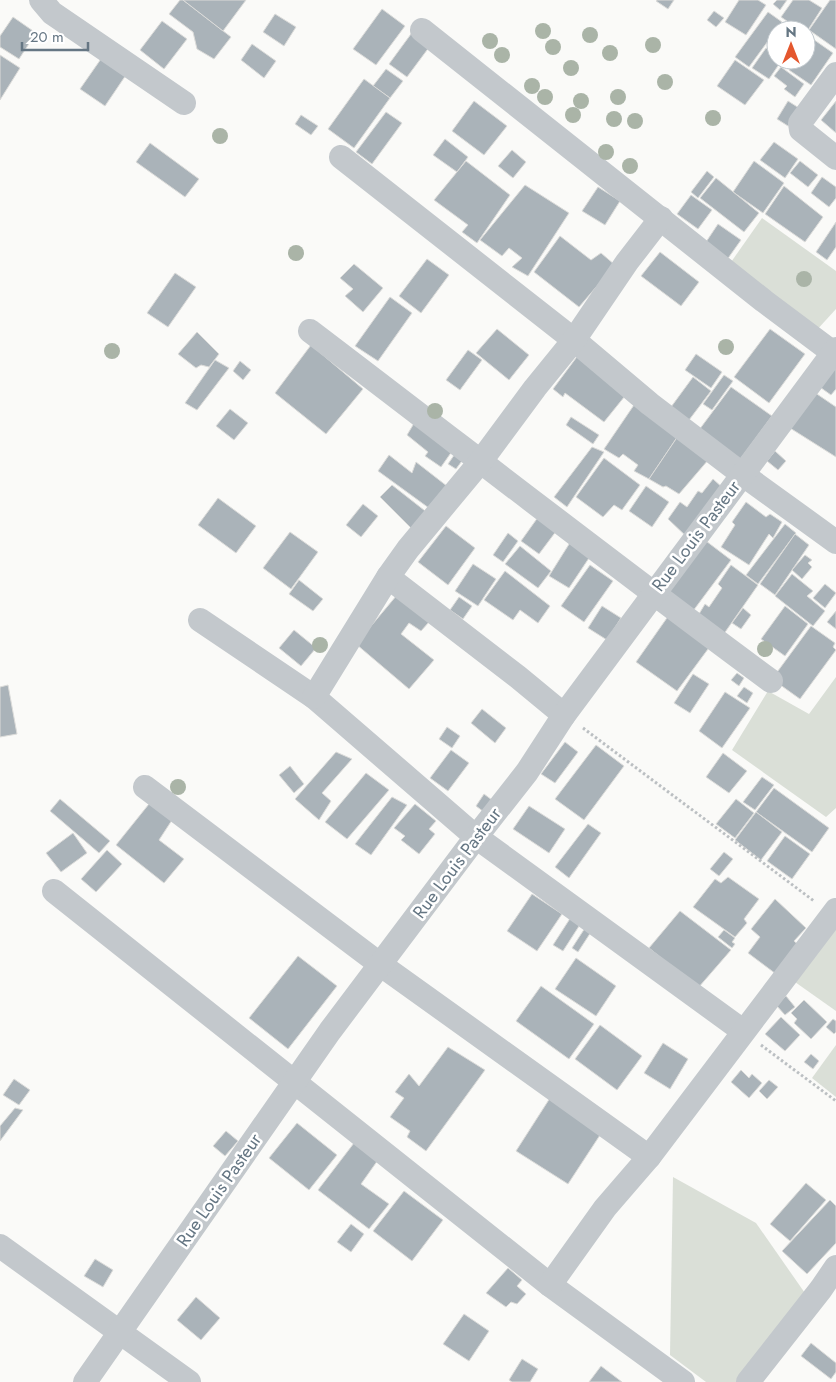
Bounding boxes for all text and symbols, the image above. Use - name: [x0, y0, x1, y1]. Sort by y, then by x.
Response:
- scale bar: [22, 20, 89, 52]
- north arrow: [766, 20, 816, 70]
- text: N: [785, 22, 797, 42]
- text: 20 m: [30, 26, 64, 48]
- street label: Rue Louis Pasteur: [645, 474, 747, 597]
- street label: Rue Louis Pasteur: [406, 801, 508, 924]
- street label: Rue Louis Pasteur: [170, 1127, 268, 1252]

